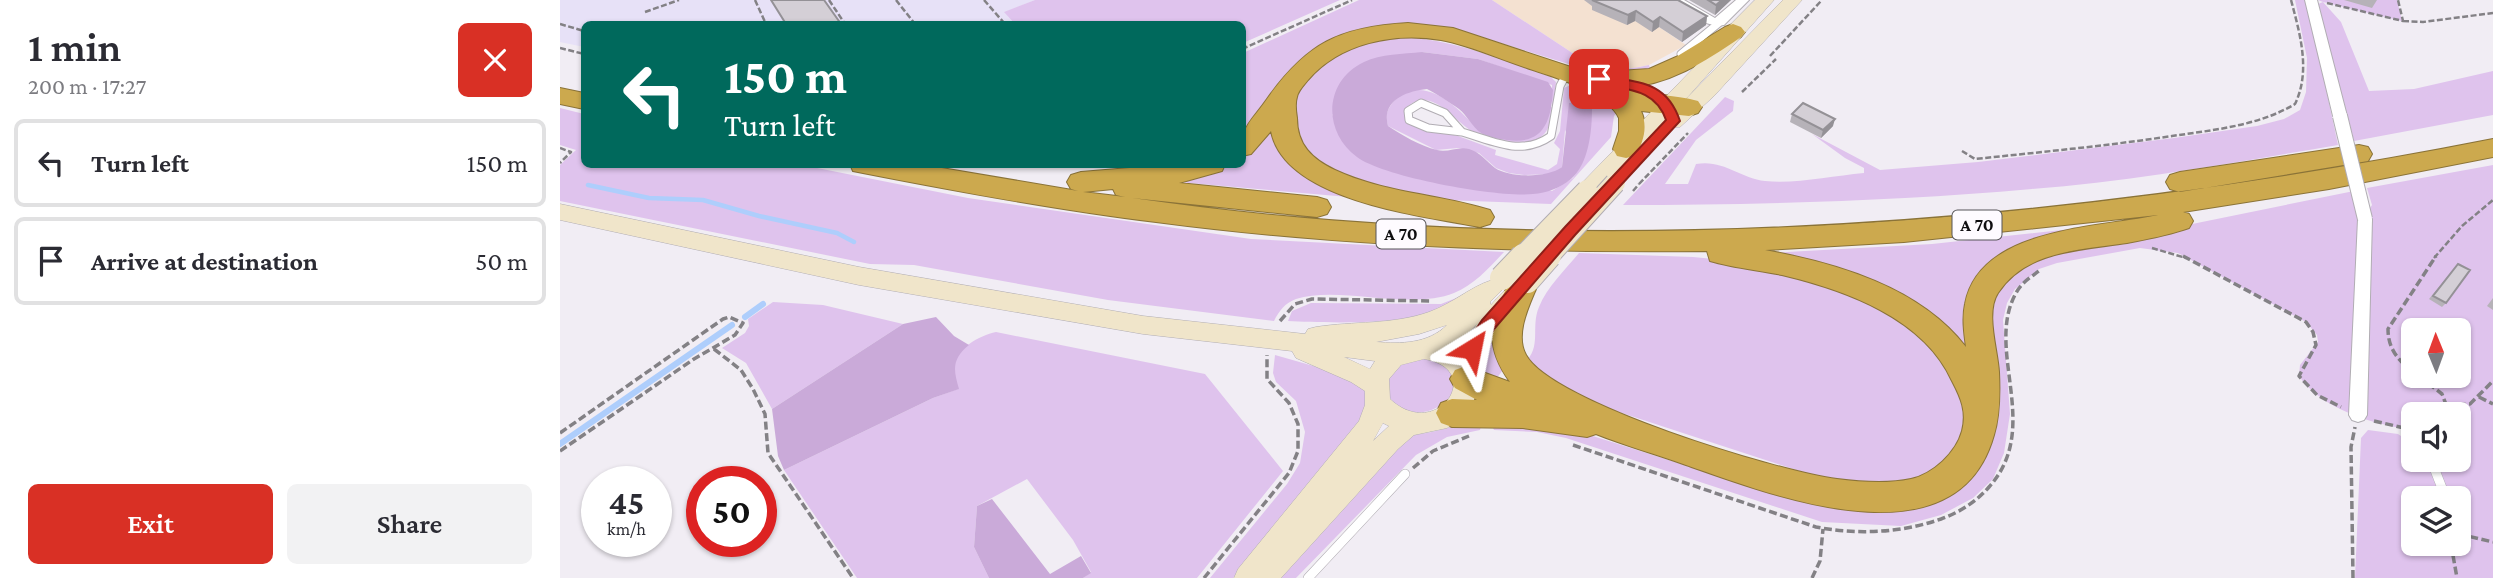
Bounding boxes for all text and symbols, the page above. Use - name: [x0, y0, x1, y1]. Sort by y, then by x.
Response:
- text: 1 min: [28, 23, 121, 70]
- button: close: [458, 23, 532, 97]
- icon: left: [609, 49, 700, 140]
- text: 150 m: [724, 49, 847, 104]
- pin: [1569, 49, 1629, 109]
- icon: arrive: [1580, 60, 1618, 98]
- text: 200 m · 17:27: [28, 73, 146, 99]
- text: Turn left: [724, 107, 835, 143]
- icon: left: [32, 144, 70, 182]
- text: Turn left: [91, 149, 189, 178]
- text: 150 m: [467, 149, 528, 178]
- road number: A 70: [1952, 210, 2002, 240]
- road number: A 70: [1376, 220, 1426, 248]
- icon: arrive: [32, 242, 70, 280]
- text: Arrive at destination: [91, 247, 318, 276]
- text: 50 m: [475, 247, 528, 276]
- position arrow: [1435, 312, 1509, 386]
- north arrow: [2401, 318, 2471, 388]
- map controls: [2401, 318, 2471, 556]
- button: sound: [2401, 402, 2471, 472]
- speed limit sign: 50: [686, 466, 777, 557]
- text: 45: [609, 483, 644, 522]
- button: Exit: [28, 484, 273, 564]
- button: Share: [287, 484, 532, 564]
- button: layers: [2401, 486, 2471, 556]
- text: km/h: [607, 519, 646, 539]

